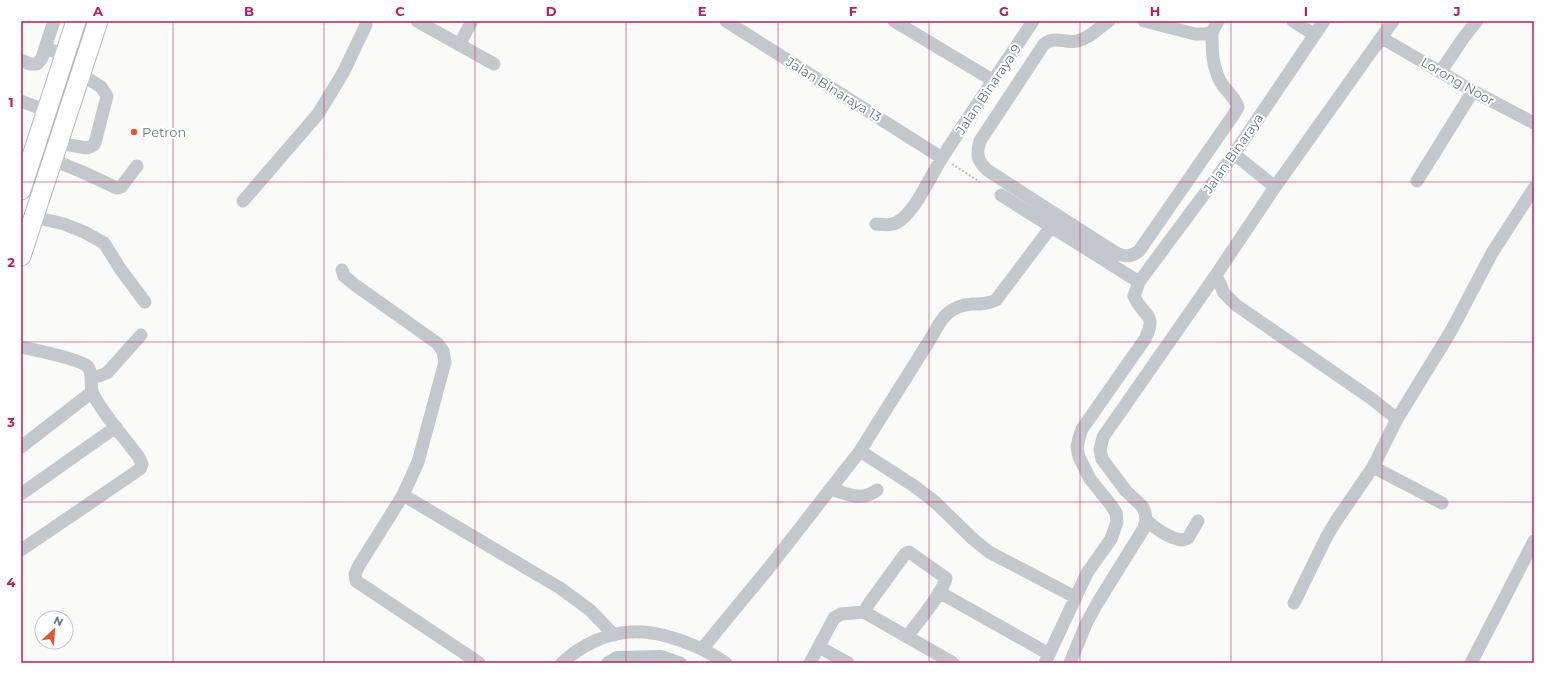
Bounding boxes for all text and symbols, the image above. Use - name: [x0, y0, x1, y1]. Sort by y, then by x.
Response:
- text: A: [92, 3, 104, 19]
- text: B: [244, 3, 254, 19]
- text: C: [395, 3, 405, 19]
- text: D: [546, 3, 557, 19]
- text: E: [698, 3, 707, 19]
- text: F: [849, 3, 857, 19]
- text: G: [999, 3, 1009, 19]
- text: H: [1150, 3, 1160, 19]
- text: I: [1304, 3, 1308, 19]
- text: J: [1452, 3, 1461, 19]
- street label: Jalan Binaraya 9: [951, 41, 1024, 138]
- street label: Jalan Binaraya 13: [783, 53, 885, 125]
- street label: Lorong Noor: [1418, 54, 1498, 108]
- text: 1: [8, 94, 14, 110]
- street label: Jalan Binaraya: [1199, 110, 1266, 197]
- place label: Petron: [142, 124, 186, 140]
- marker: Petron: [129, 127, 139, 137]
- text: 2: [7, 254, 15, 270]
- text: 3: [6, 414, 15, 430]
- text: 4: [7, 574, 16, 590]
- north arrow: [34, 610, 74, 650]
- text: N: [51, 613, 65, 629]

